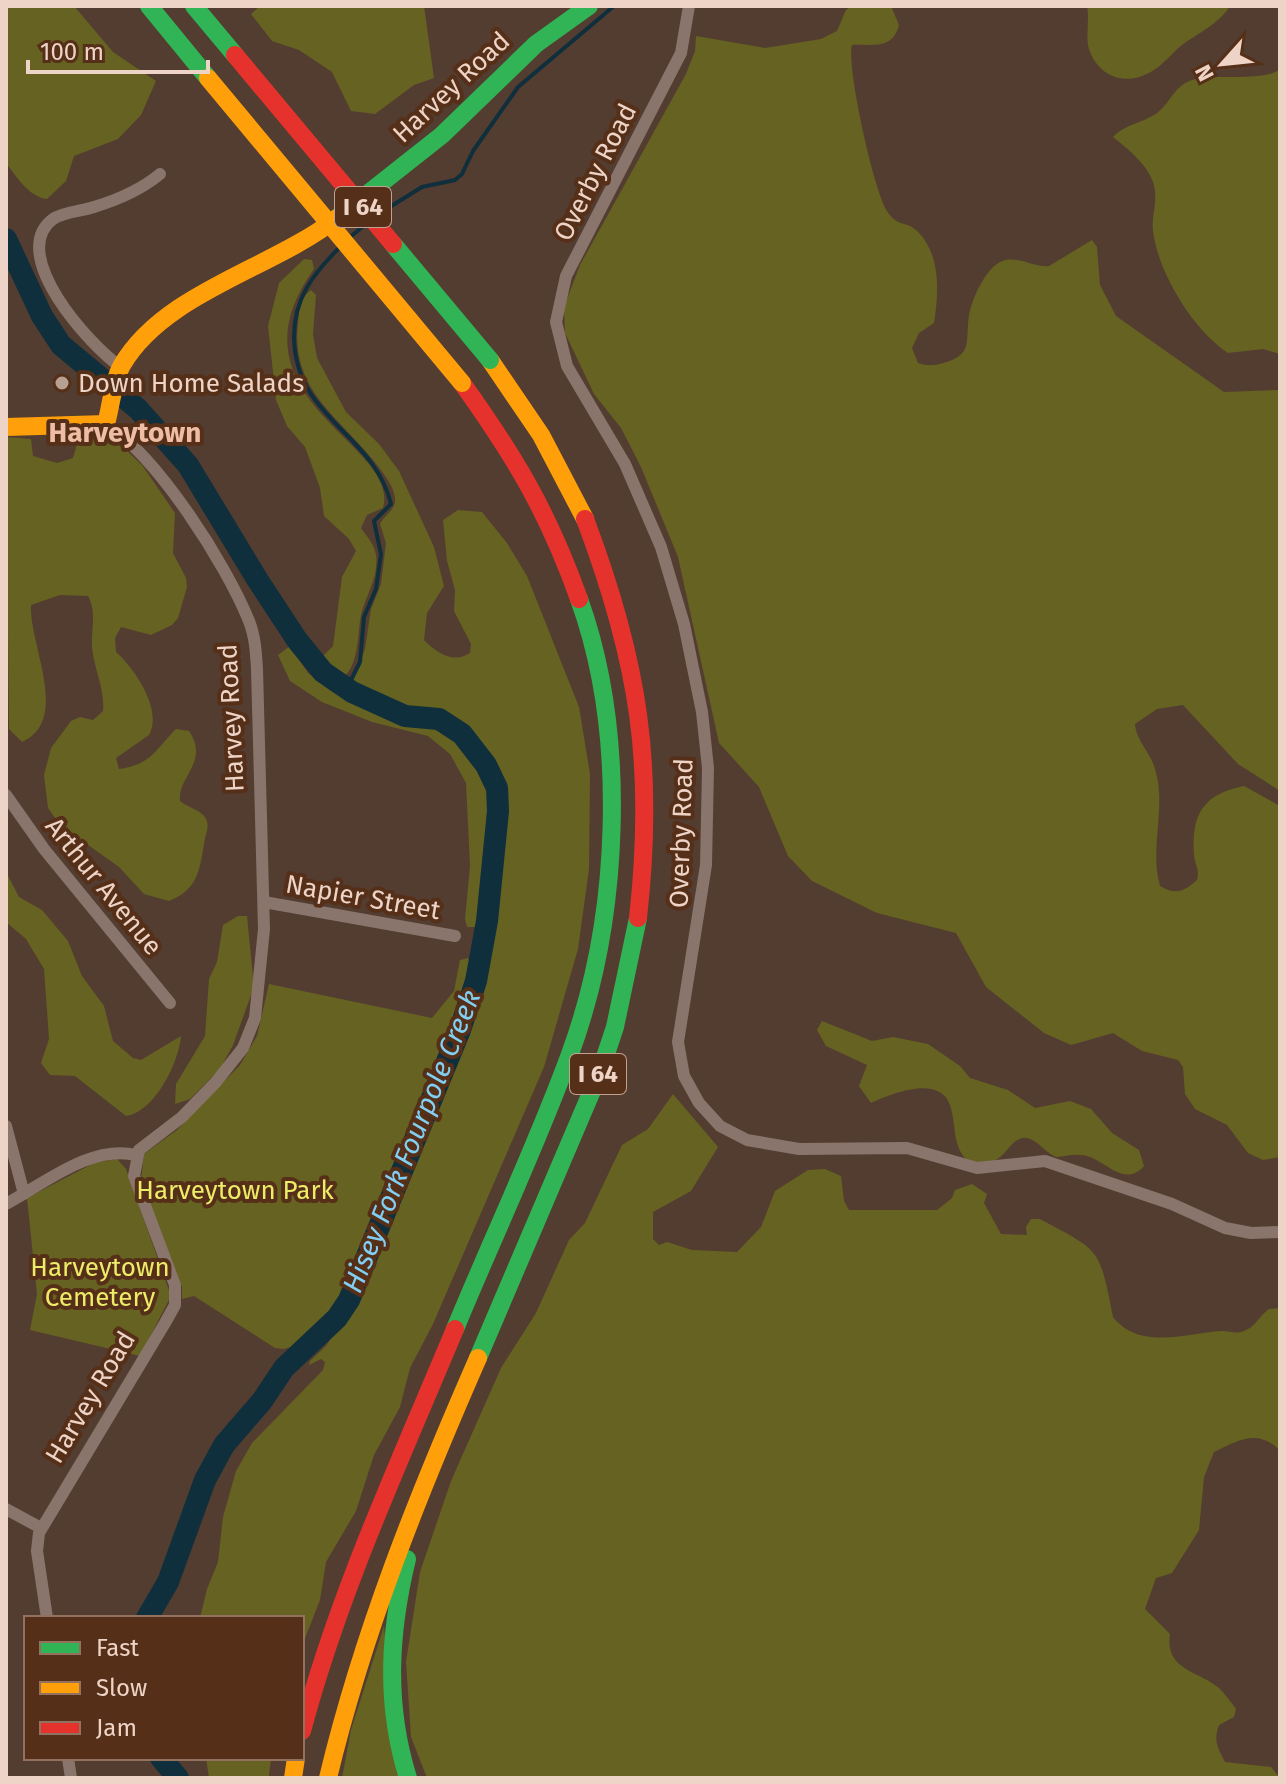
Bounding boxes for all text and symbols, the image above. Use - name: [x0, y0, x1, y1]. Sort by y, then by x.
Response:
- scale bar: [28, 24, 208, 74]
- north arrow: [1182, 24, 1262, 104]
- street label: Harvey Road: [387, 25, 516, 149]
- text: 100 m: [40, 38, 104, 66]
- text: N: [1189, 60, 1220, 85]
- street label: Overby Road: [548, 98, 643, 246]
- road number: I 64: [335, 187, 391, 227]
- place label: Down Home Salads: [78, 368, 304, 399]
- marker: Down Home Salads: [53, 374, 71, 392]
- district label: Harveytown: [49, 416, 201, 449]
- street label: Harvey Road: [212, 643, 251, 793]
- street label: Overby Road: [663, 758, 700, 908]
- street label: Arthur Avenue: [39, 811, 168, 961]
- street label: Napier Street: [283, 869, 443, 926]
- water label: Hisey Fork Fourpole Creek: [336, 985, 487, 1297]
- road number: I 64: [570, 1054, 626, 1094]
- park label: Harveytown Park: [136, 1175, 334, 1206]
- park label: Harveytown Cemetery: [30, 1252, 170, 1313]
- street label: Harvey Road: [39, 1326, 142, 1469]
- legend: [24, 1616, 304, 1760]
- text: Fast: [96, 1634, 139, 1662]
- text: Slow: [96, 1674, 147, 1702]
- text: Jam: [96, 1714, 137, 1742]

